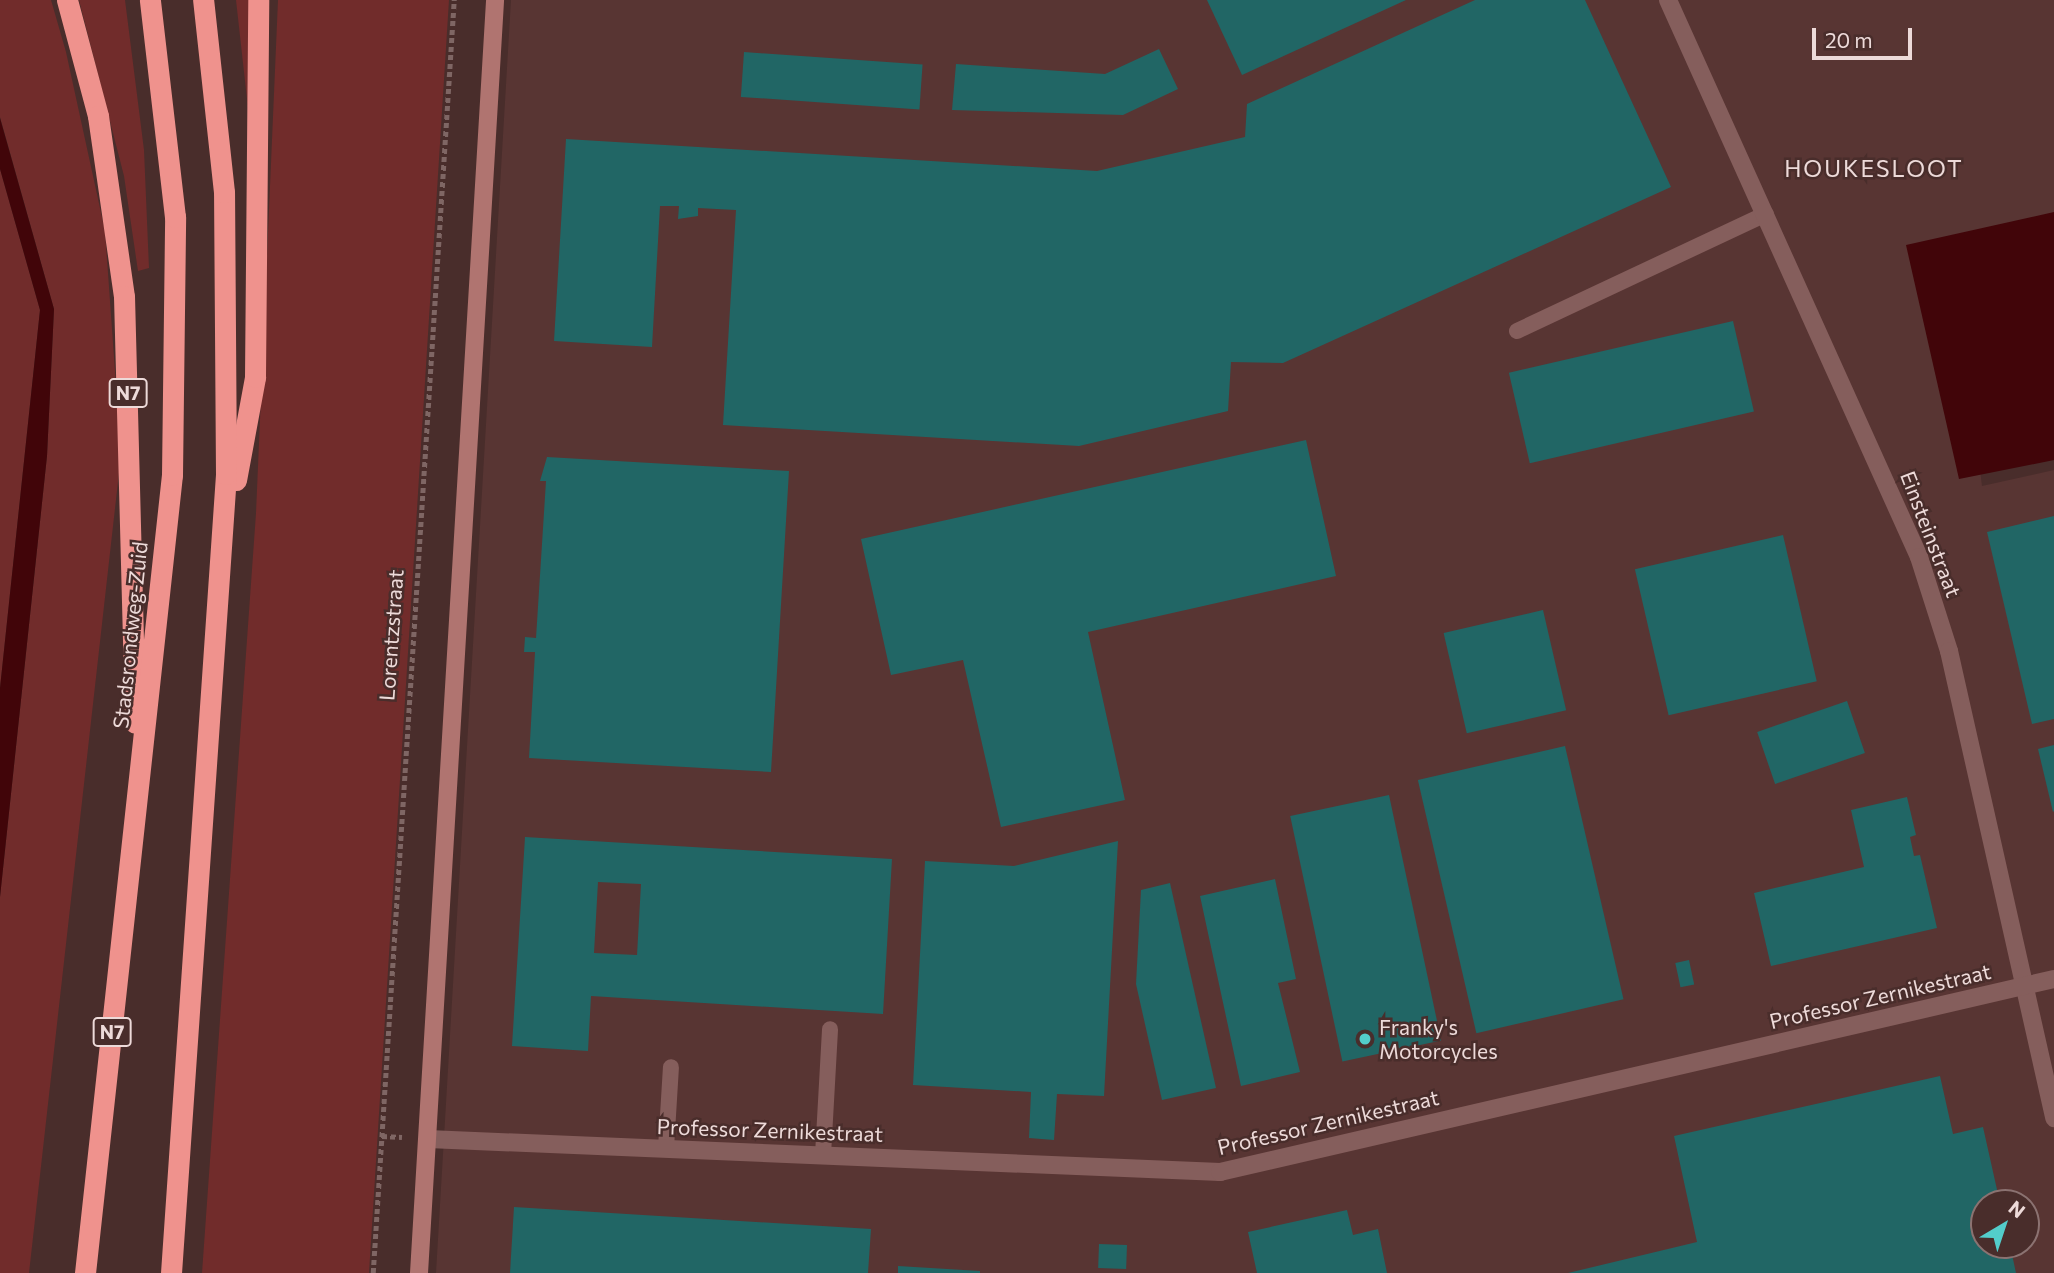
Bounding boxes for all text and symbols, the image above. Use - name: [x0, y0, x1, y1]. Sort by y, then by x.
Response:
- scale bar: [1816, 14, 1916, 58]
- text: 20 m: [1825, 27, 1873, 52]
- district label: HOUKESLOOT: [1785, 154, 1963, 182]
- road number: N7: [107, 378, 149, 408]
- street label: Einsteinstraat: [1895, 467, 1967, 601]
- street label: Stadsrondweg-Zuid: [108, 540, 152, 730]
- street label: Lorentzstraat: [374, 568, 408, 702]
- street label: Professor Zernikestraat: [1767, 958, 1993, 1034]
- place label: Franky's Motorcycles: [1379, 1014, 1498, 1064]
- road number: N7: [91, 1016, 133, 1048]
- marker: Franky's Motorcycles: [1357, 1031, 1373, 1047]
- street label: Professor Zernikestraat: [1215, 1084, 1441, 1160]
- street label: Professor Zernikestraat: [656, 1113, 884, 1147]
- north arrow: [1970, 1189, 2040, 1259]
- text: N: [2004, 1195, 2030, 1222]

